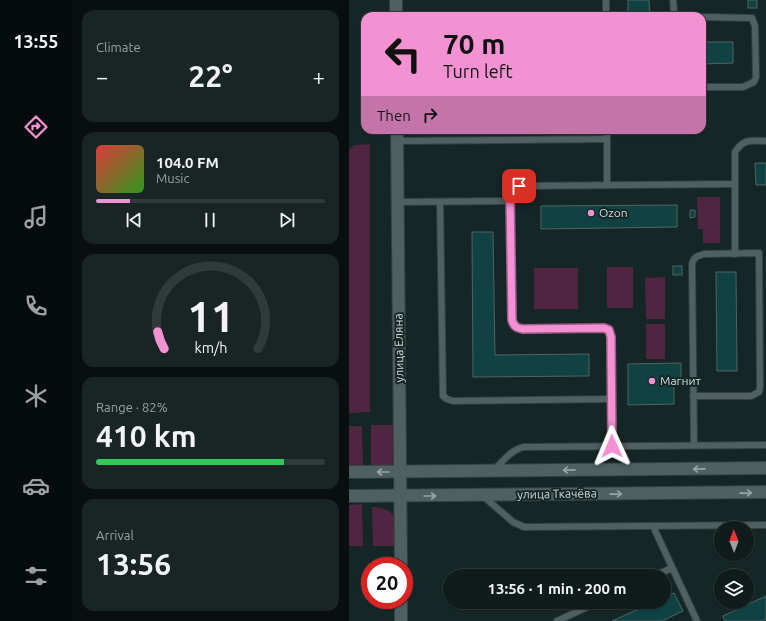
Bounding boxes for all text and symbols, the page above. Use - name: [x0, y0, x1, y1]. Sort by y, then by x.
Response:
- icon: left: [377, 28, 429, 80]
- text: 70 m: [443, 28, 505, 59]
- text: 13:55: [13, 31, 59, 51]
- text: Climate: [96, 40, 141, 54]
- text: 22°: [188, 59, 233, 93]
- text: Turn left: [443, 61, 513, 81]
- text: −: [96, 64, 108, 89]
- text: +: [313, 64, 325, 89]
- icon: right: [419, 104, 441, 126]
- text: Then: [377, 107, 411, 124]
- icon: directions: [22, 113, 50, 141]
- text: 104.0 FM: [156, 154, 219, 171]
- pin: [502, 169, 536, 203]
- text: Music: [156, 171, 190, 185]
- icon: arrive: [508, 175, 530, 197]
- icon: music: [22, 203, 50, 231]
- place label: Ozon: [599, 206, 628, 219]
- marker: Ozon: [586, 208, 596, 218]
- icon: previous: [123, 209, 145, 231]
- icon: pause: [199, 209, 221, 231]
- icon: next: [276, 209, 298, 231]
- icon: phone: [22, 292, 50, 320]
- text: 11: [187, 292, 234, 339]
- street label: улица Еляна: [391, 313, 406, 383]
- text: km/h: [194, 339, 227, 355]
- place label: Магнит: [660, 374, 702, 387]
- marker: Магнит: [647, 376, 657, 386]
- icon: climate: [22, 382, 50, 410]
- text: Range · 82%: [96, 400, 168, 414]
- text: 410 km: [96, 419, 197, 453]
- position arrow: [591, 425, 633, 467]
- one-way arrow: [693, 465, 706, 473]
- one-way arrow: [563, 466, 576, 474]
- one-way arrow: [377, 468, 390, 476]
- icon: car: [22, 472, 50, 500]
- street label: улица Ткачёва: [517, 486, 597, 501]
- one-way arrow: [739, 489, 752, 496]
- one-way arrow: [609, 490, 622, 498]
- one-way arrow: [423, 492, 436, 500]
- north arrow: [714, 521, 754, 561]
- map controls: [714, 521, 754, 609]
- text: Arrival: [96, 528, 134, 542]
- text: 13:56: [96, 547, 171, 581]
- speed limit sign: 20: [361, 557, 413, 609]
- icon: filters: [22, 562, 50, 590]
- button: layers: [714, 569, 754, 609]
- text: 13:56 · 1 min · 200 m: [488, 580, 626, 597]

